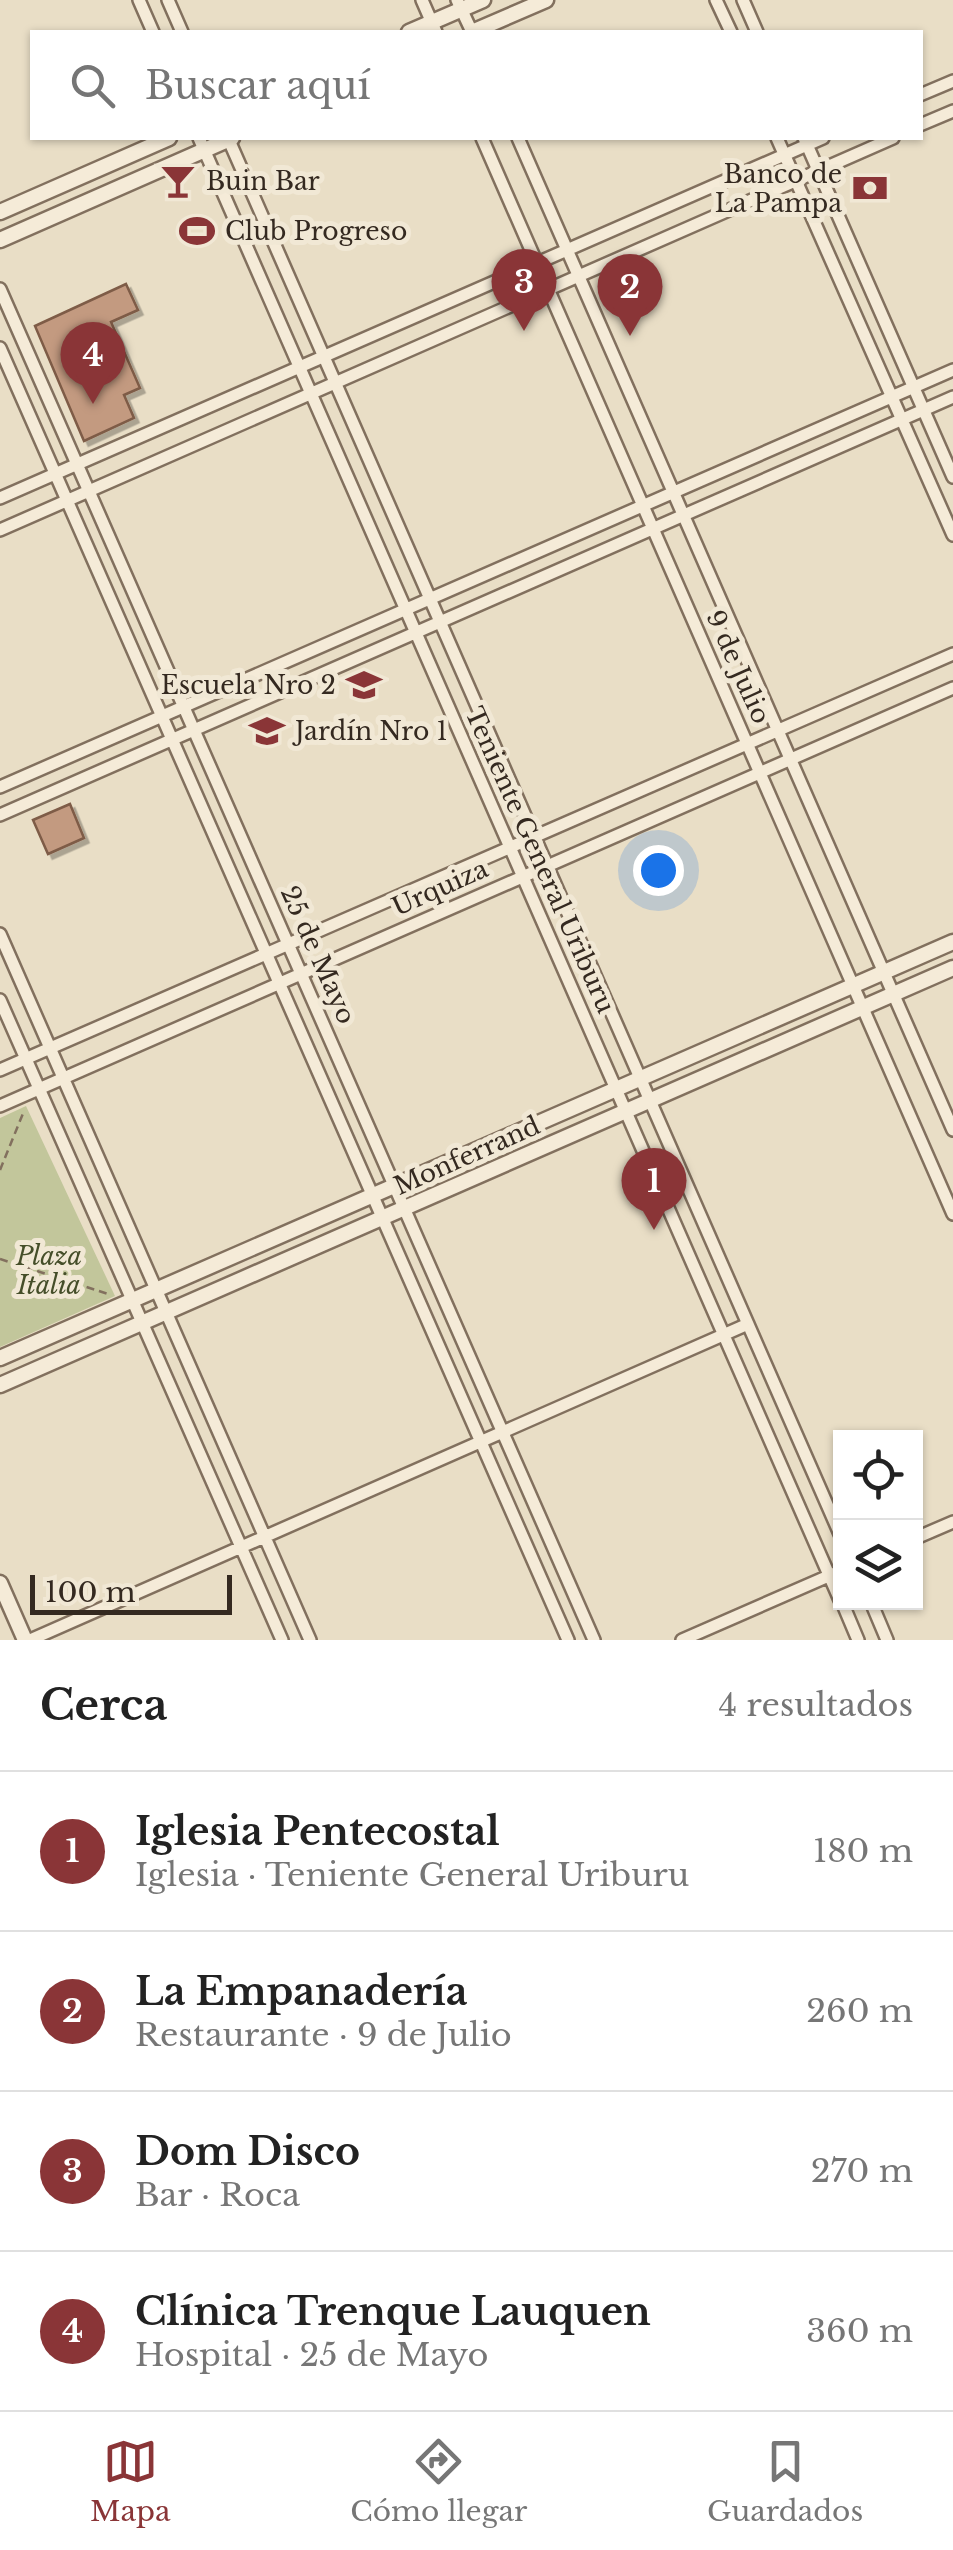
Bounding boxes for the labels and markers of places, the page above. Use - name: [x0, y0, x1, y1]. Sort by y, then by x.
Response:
- place label: Banco de La Pampa: [715, 159, 842, 219]
- bar icon: Buin Bar: [159, 162, 197, 200]
- place label: Buin Bar: [206, 166, 320, 197]
- bank icon: Banco de La Pampa: [851, 169, 889, 207]
- sports icon: Club Progreso: [178, 212, 216, 250]
- place label: Club Progreso: [225, 216, 407, 247]
- pin: 3: [492, 248, 556, 331]
- pin: 2: [598, 254, 662, 336]
- pin: 4: [61, 322, 126, 404]
- school or university icon: Escuela Nro 2: [345, 666, 383, 704]
- place label: Escuela Nro 2: [161, 670, 336, 701]
- school or university icon: Jardín Nro 1: [248, 712, 286, 750]
- place label: Jardín Nro 1: [292, 716, 448, 747]
- pin: 1: [622, 1148, 686, 1230]

